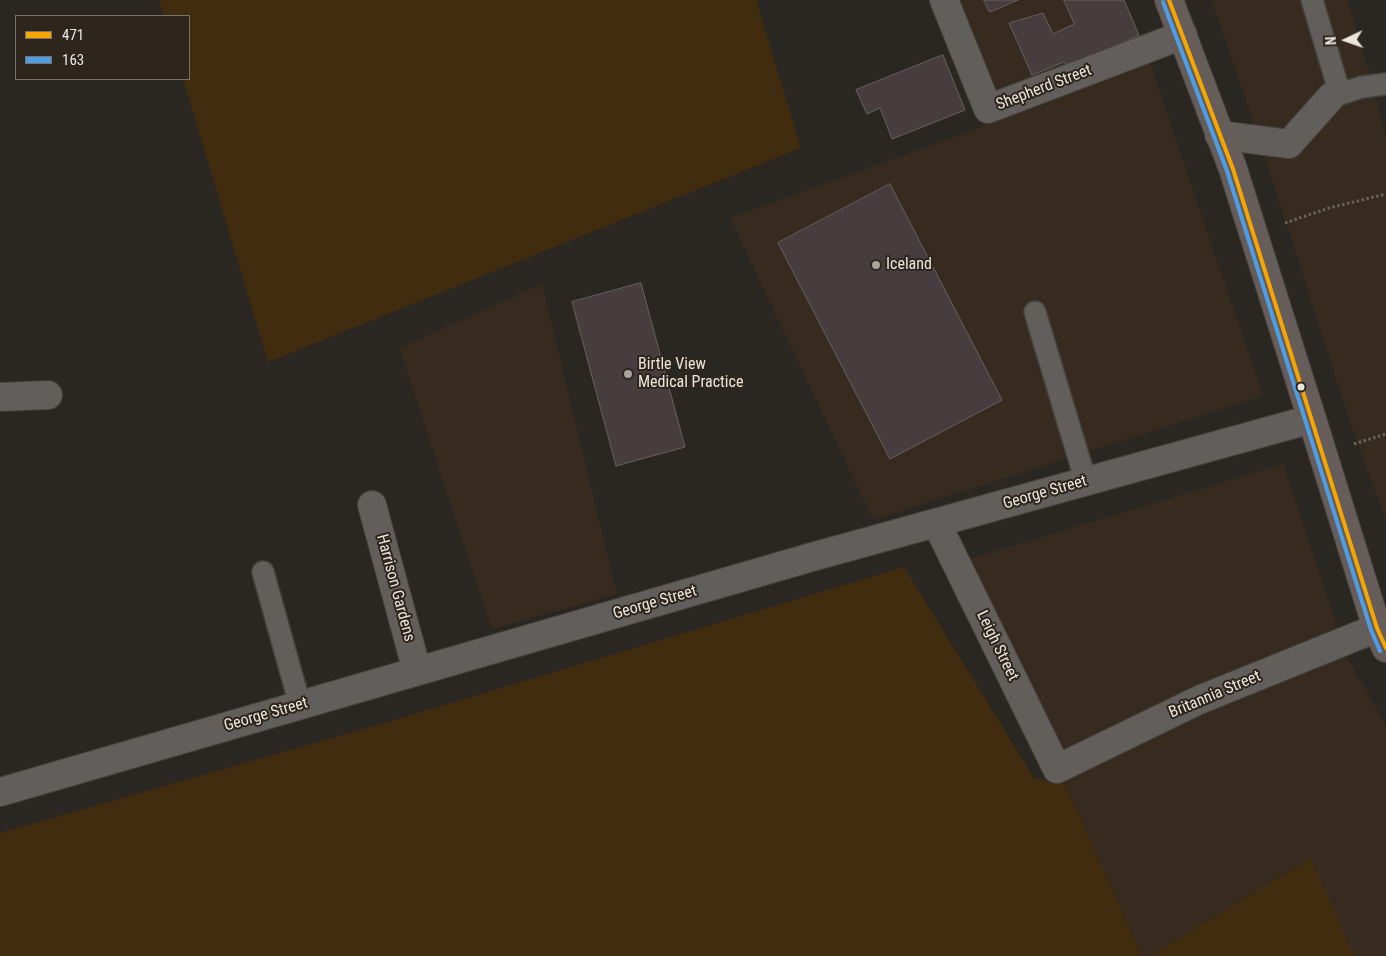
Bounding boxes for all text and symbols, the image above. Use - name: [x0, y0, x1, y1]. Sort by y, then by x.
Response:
- legend: [15, 15, 190, 80]
- north arrow: [1321, 15, 1371, 65]
- text: 471: [62, 26, 84, 44]
- text: N: [1323, 36, 1339, 45]
- text: 163: [62, 51, 84, 69]
- street label: Shepherd Street: [994, 61, 1094, 115]
- place label: Iceland: [886, 255, 932, 275]
- marker: Iceland: [870, 259, 882, 271]
- place label: Birtle View Medical Practice: [638, 355, 743, 393]
- marker: Birtle View Medical Practice: [622, 368, 634, 380]
- unlabelled marker: [1296, 382, 1306, 392]
- street label: George Street: [1001, 472, 1089, 514]
- street label: Harrison Gardens: [371, 532, 419, 644]
- street label: George Street: [611, 582, 699, 624]
- street label: Leigh Street: [972, 608, 1022, 684]
- street label: Britannia Street: [1166, 667, 1264, 723]
- street label: George Street: [222, 694, 310, 736]

